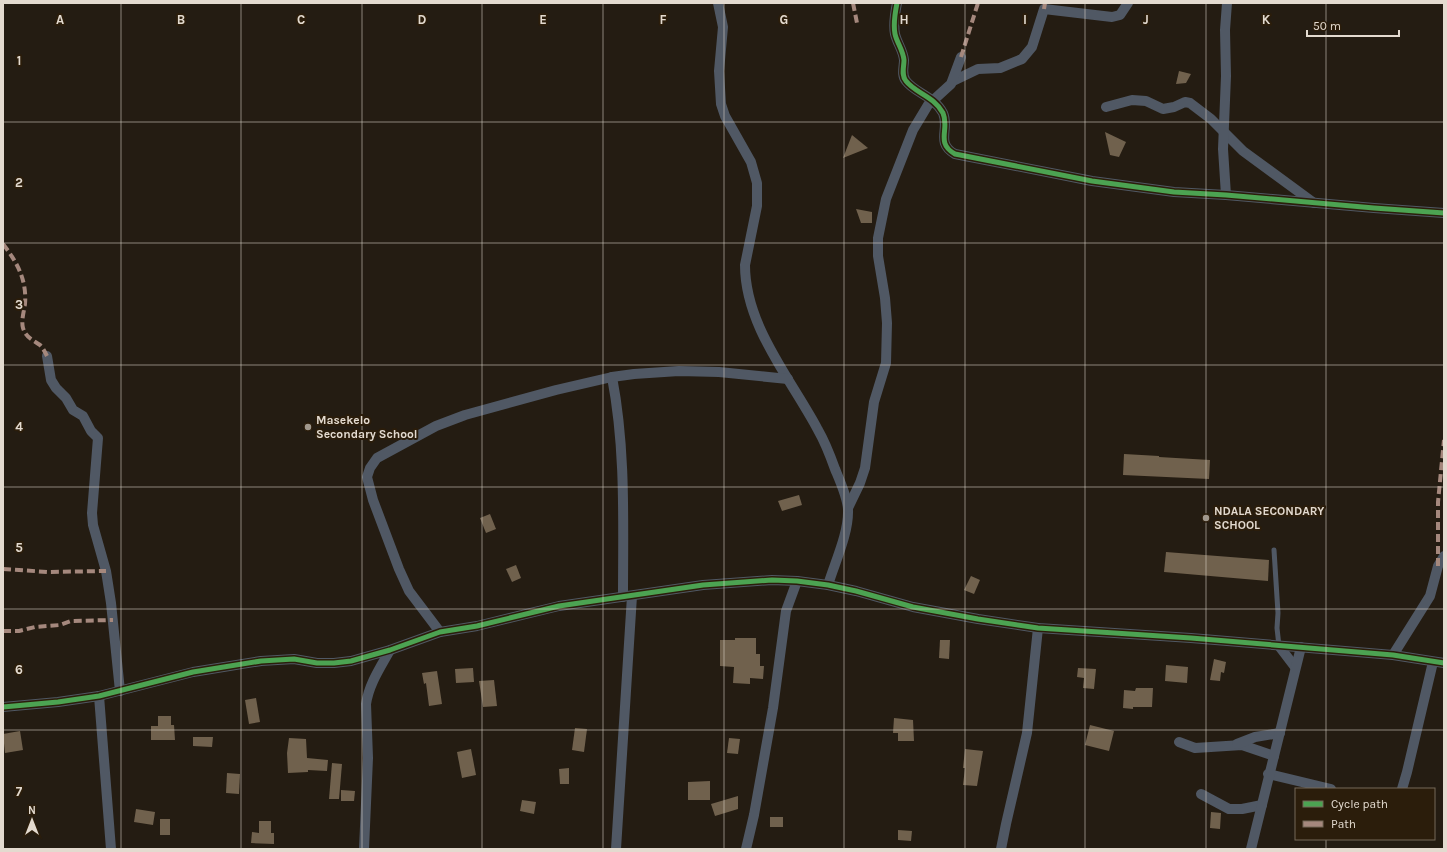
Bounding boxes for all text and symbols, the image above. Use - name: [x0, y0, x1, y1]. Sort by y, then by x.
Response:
- text: A: [56, 12, 64, 27]
- text: B: [177, 12, 185, 27]
- text: C: [297, 12, 305, 27]
- text: D: [418, 12, 427, 27]
- text: E: [539, 12, 547, 27]
- text: F: [659, 12, 667, 27]
- text: G: [780, 12, 788, 27]
- text: H: [899, 12, 909, 27]
- text: I: [1023, 12, 1027, 27]
- text: J: [1143, 12, 1149, 27]
- text: K: [1262, 12, 1271, 27]
- scale bar: [1307, 12, 1399, 38]
- text: 50 m: [1313, 19, 1341, 33]
- text: 1: [17, 53, 21, 68]
- text: 2: [15, 175, 23, 190]
- text: 3: [15, 297, 23, 312]
- place label: Masekelo Secondary School: [316, 413, 418, 441]
- text: 4: [15, 419, 23, 434]
- marker: Masekelo Secondary School: [303, 422, 313, 432]
- place label: NDALA SECONDARY SCHOOL: [1214, 504, 1324, 532]
- marker: NDALA SECONDARY SCHOOL: [1201, 513, 1211, 523]
- text: 5: [15, 540, 23, 555]
- text: 6: [15, 662, 23, 677]
- text: 7: [16, 784, 23, 799]
- legend: [1295, 788, 1435, 840]
- text: Cycle path: [1331, 797, 1388, 811]
- north arrow: [12, 800, 52, 840]
- text: N: [28, 804, 36, 817]
- text: Path: [1331, 817, 1356, 831]

